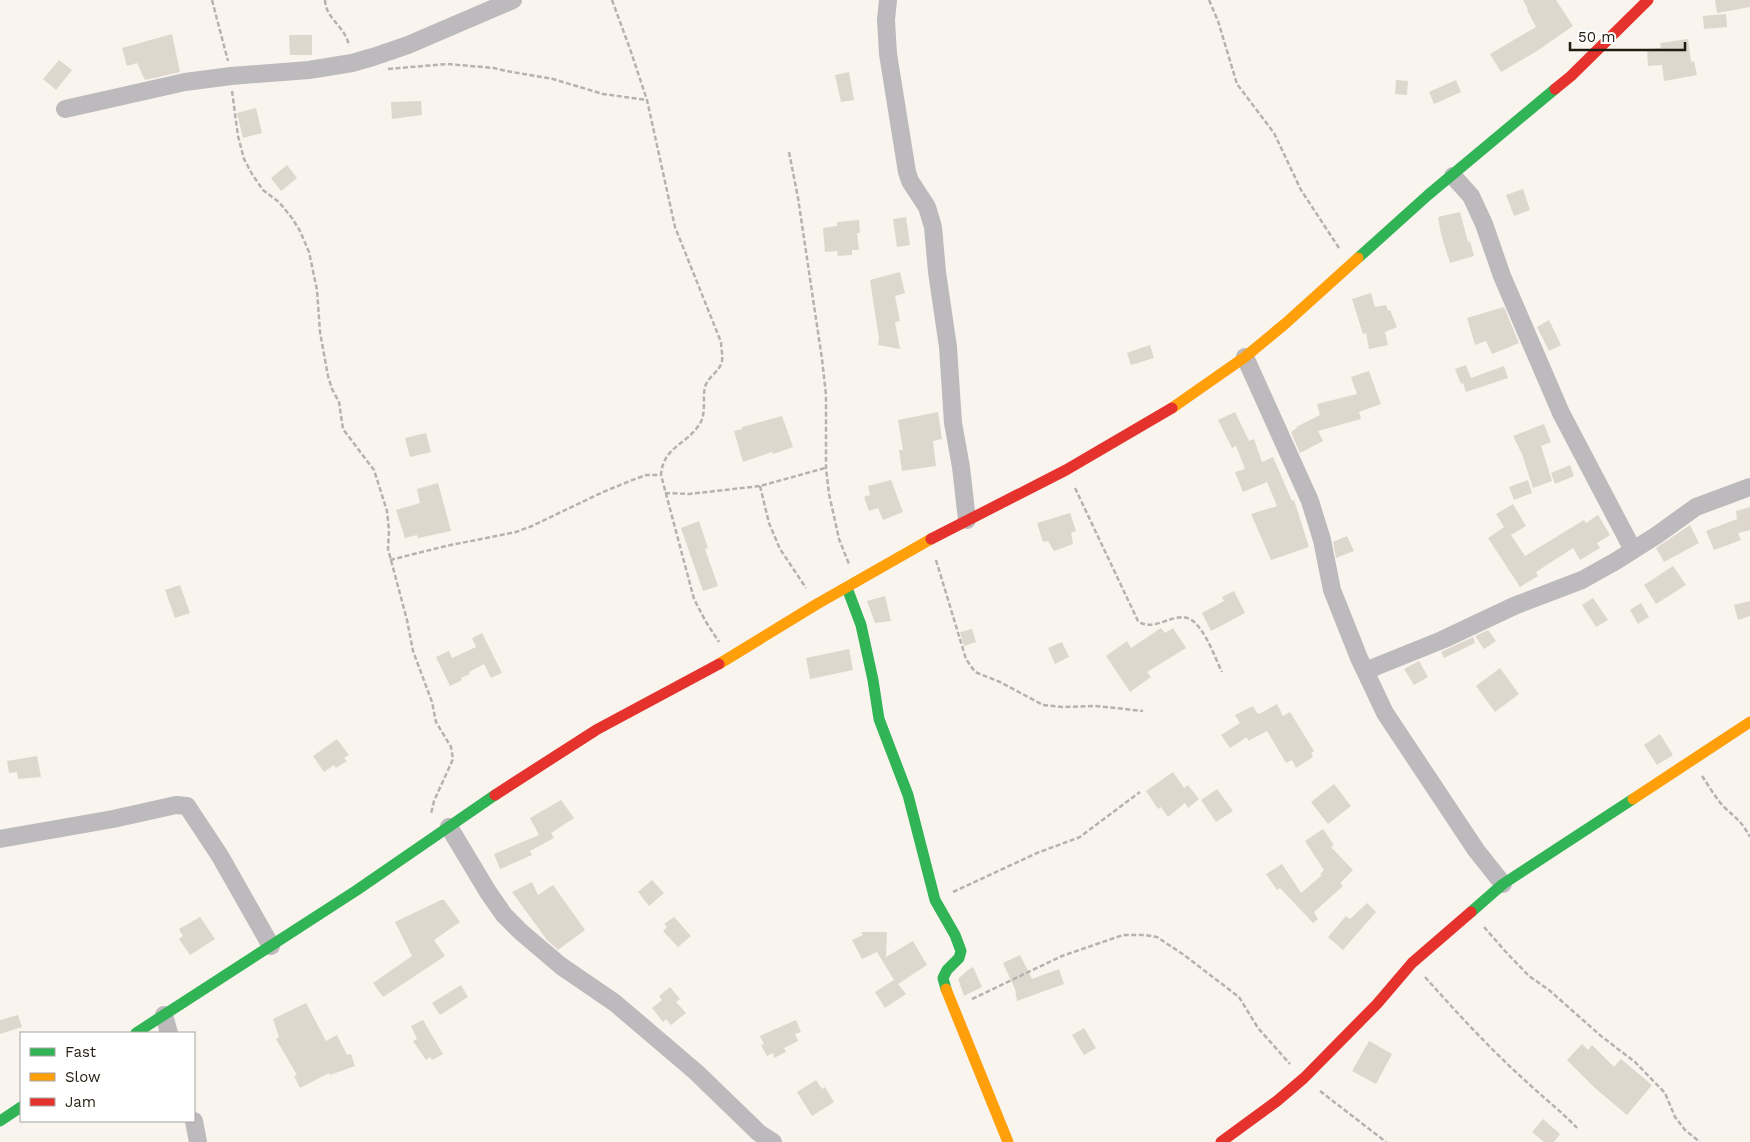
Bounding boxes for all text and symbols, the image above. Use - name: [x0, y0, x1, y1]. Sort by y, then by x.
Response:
- scale bar: [1570, 20, 1685, 52]
- text: 50 m: [1578, 28, 1615, 46]
- legend: [20, 1032, 195, 1122]
- text: Fast: [65, 1043, 97, 1061]
- text: Slow: [65, 1068, 101, 1086]
- text: Jam: [65, 1093, 96, 1111]

